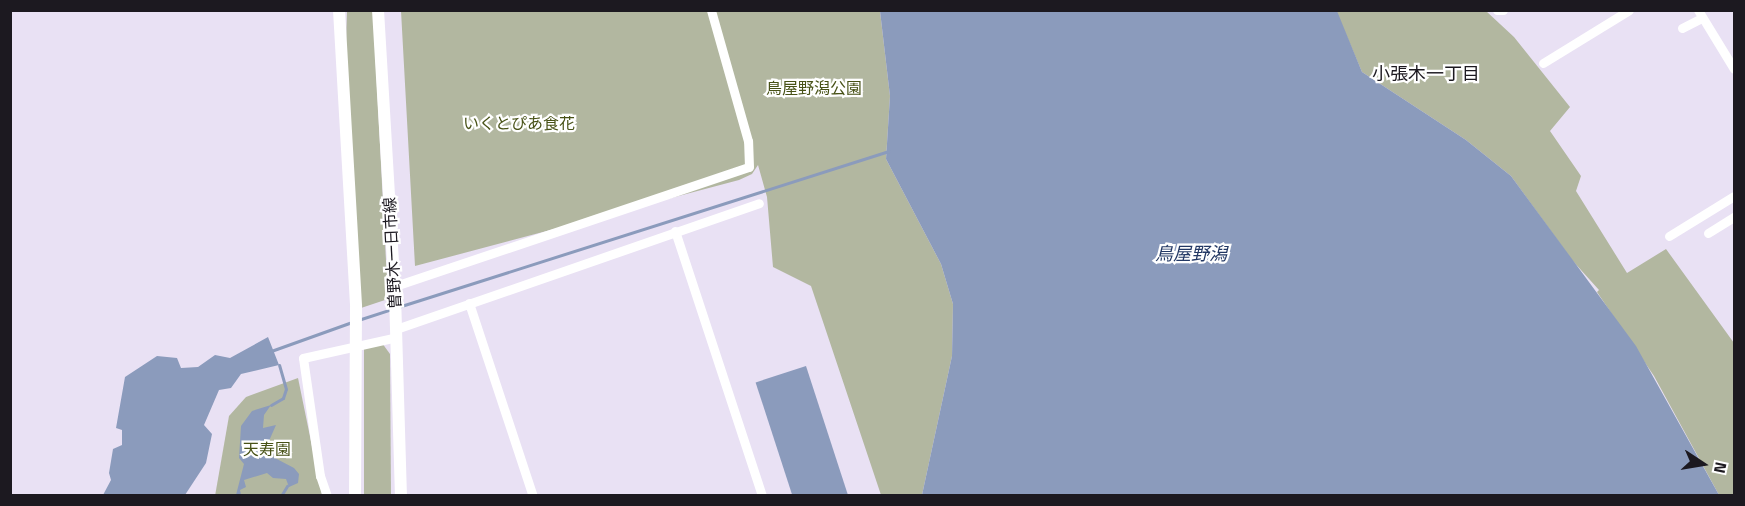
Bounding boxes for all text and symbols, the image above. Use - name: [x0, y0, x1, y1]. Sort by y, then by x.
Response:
- district label: 小張木一丁目: [1372, 63, 1480, 85]
- park label: 鳥屋野潟公園: [766, 78, 862, 98]
- park label: いくとぴあ食花: [463, 113, 575, 133]
- street label: 曽野木一日市線: [379, 197, 405, 309]
- water label: 鳥屋野潟: [1155, 243, 1227, 265]
- north arrow: [1673, 434, 1733, 494]
- park label: 天寿園: [243, 439, 291, 459]
- text: N: [1708, 460, 1733, 476]

